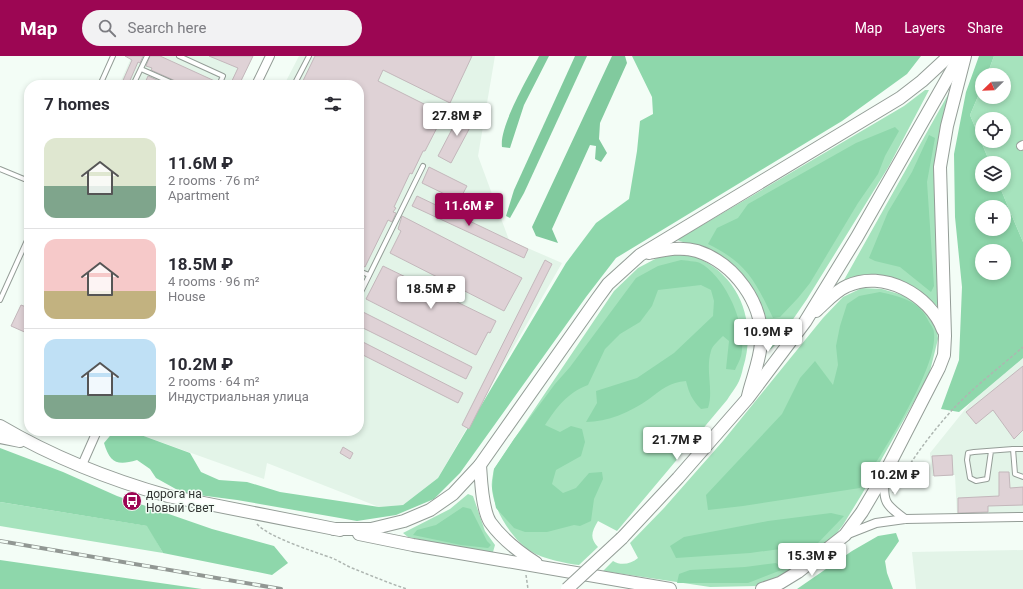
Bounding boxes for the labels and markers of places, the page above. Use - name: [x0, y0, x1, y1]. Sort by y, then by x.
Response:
- pin: 27.8M ₽: [420, 103, 494, 137]
- pin: 11.6M ₽: [432, 193, 506, 227]
- pin: 18.5M ₽: [394, 276, 468, 310]
- pin: 10.9M ₽: [731, 319, 805, 353]
- pin: 21.7M ₽: [640, 427, 714, 461]
- pin: 10.2M ₽: [858, 462, 932, 496]
- place label: дорога на Новый Свет: [146, 487, 214, 515]
- bus stop icon: дорога на Новый Свет: [121, 490, 143, 512]
- pin: 15.3M ₽: [775, 543, 849, 577]

